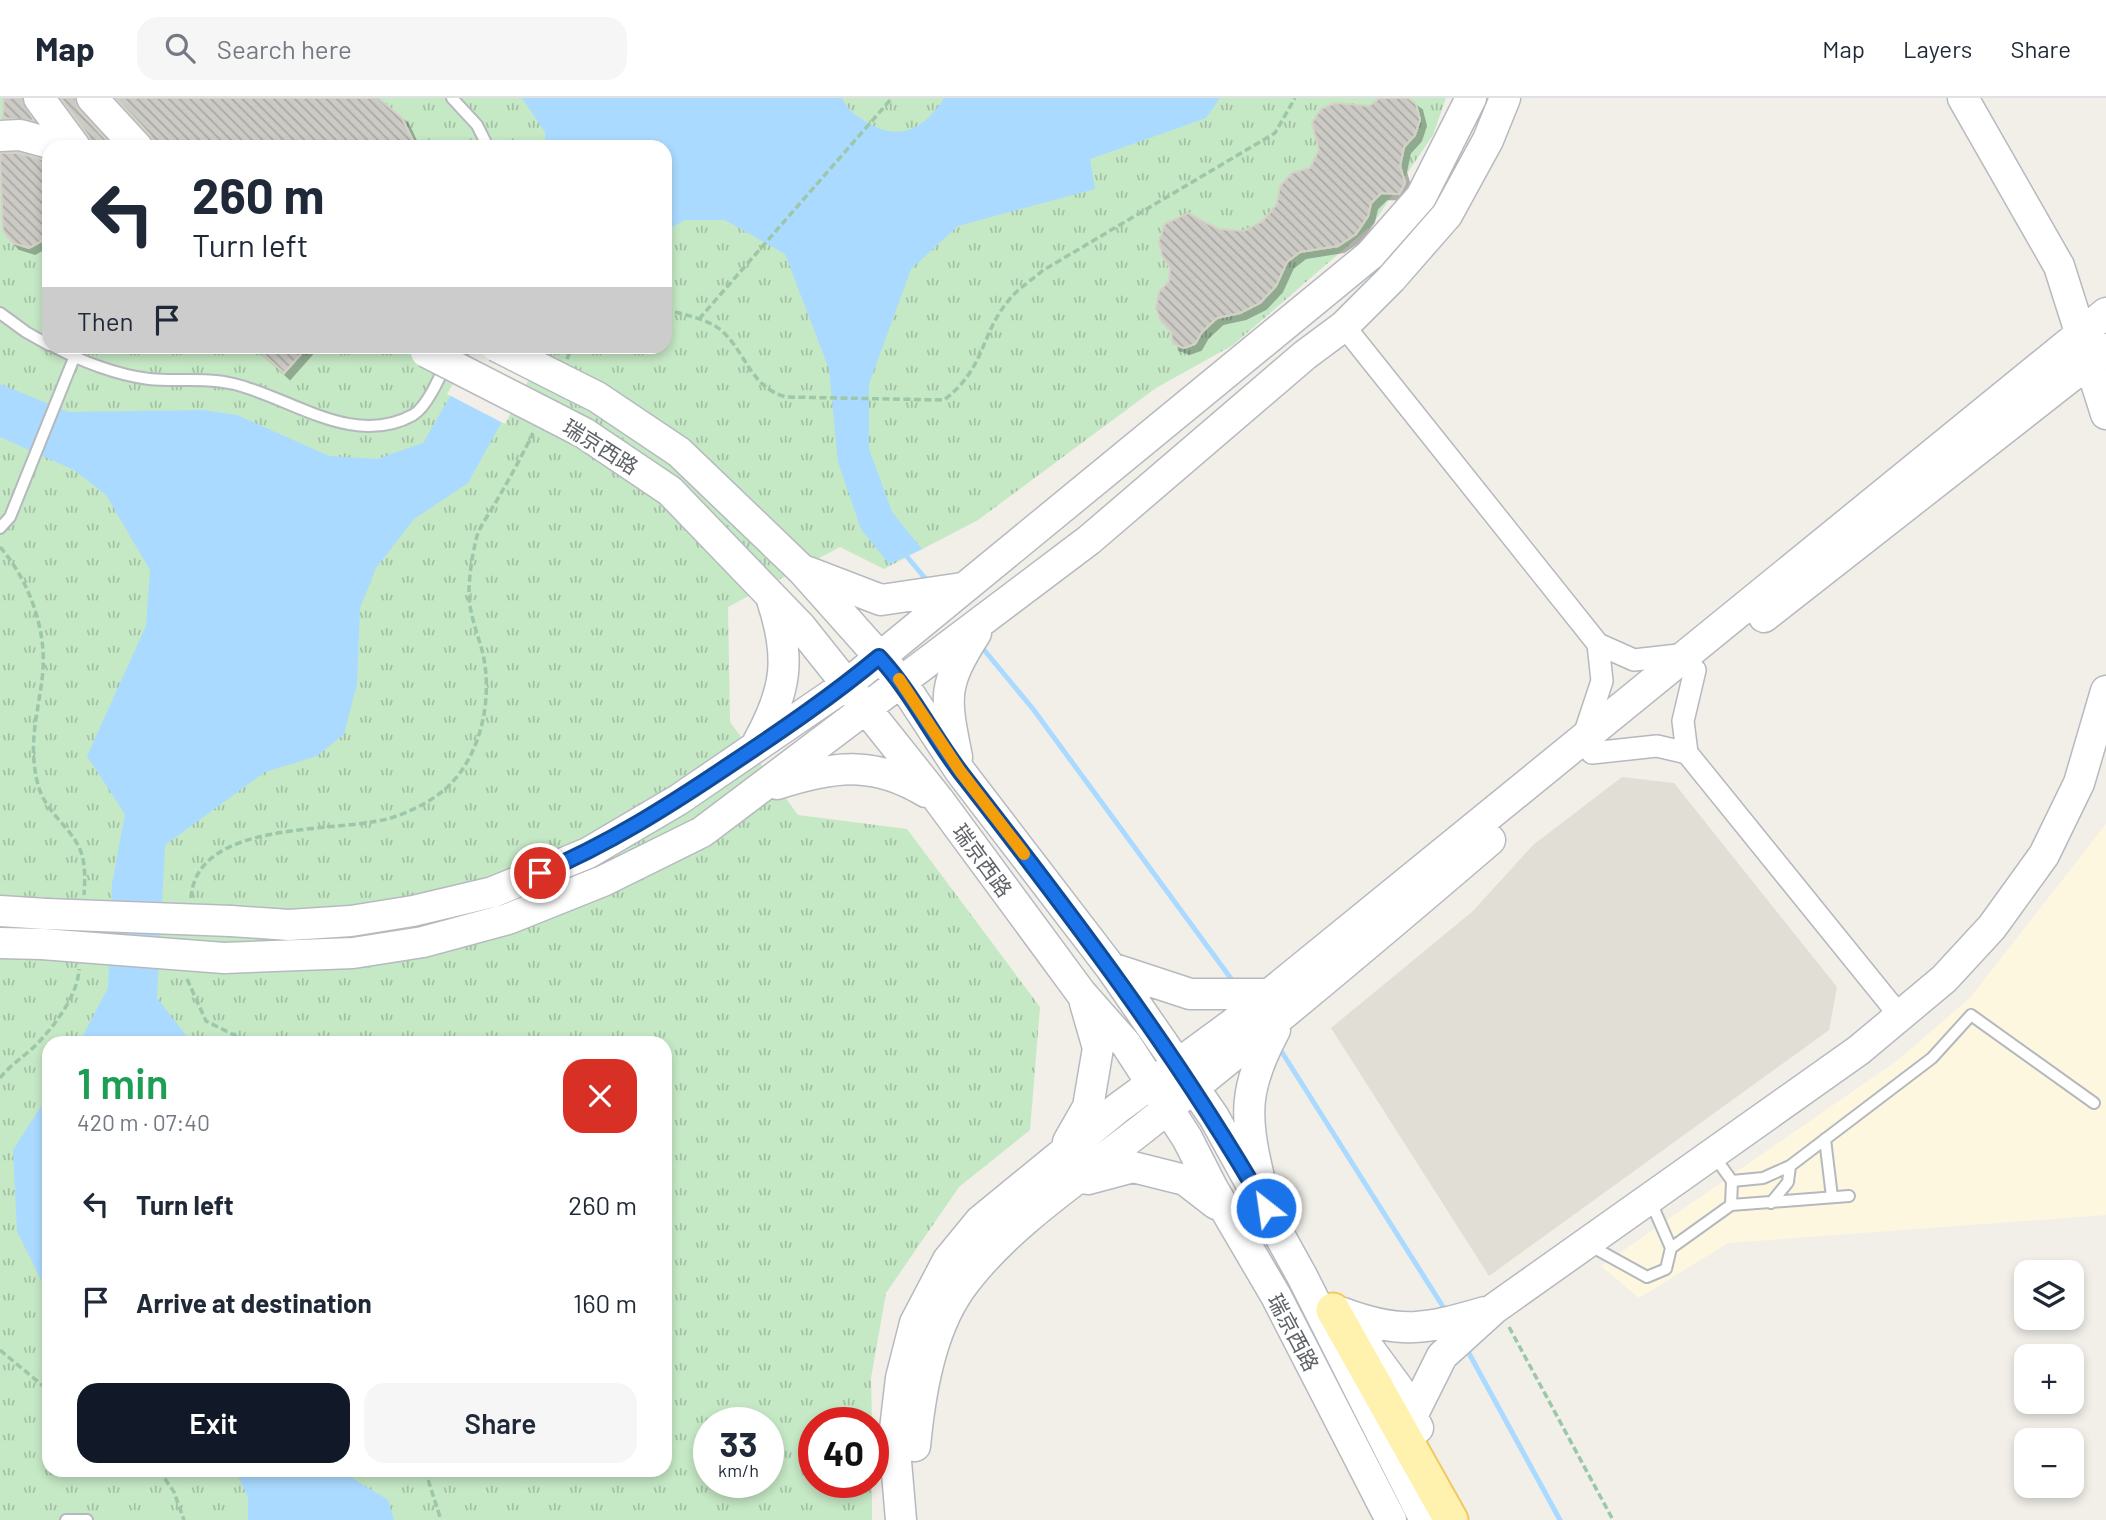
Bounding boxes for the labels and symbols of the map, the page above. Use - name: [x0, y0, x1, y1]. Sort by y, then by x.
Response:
- street label: 瑞京西路: [559, 413, 643, 479]
- street label: 瑞京西路: [948, 819, 1018, 901]
- pin: [510, 843, 570, 903]
- position arrow: [1229, 1171, 1303, 1245]
- street label: 瑞京西路: [1263, 1289, 1325, 1375]
- speed limit sign: 40: [798, 1407, 889, 1498]

